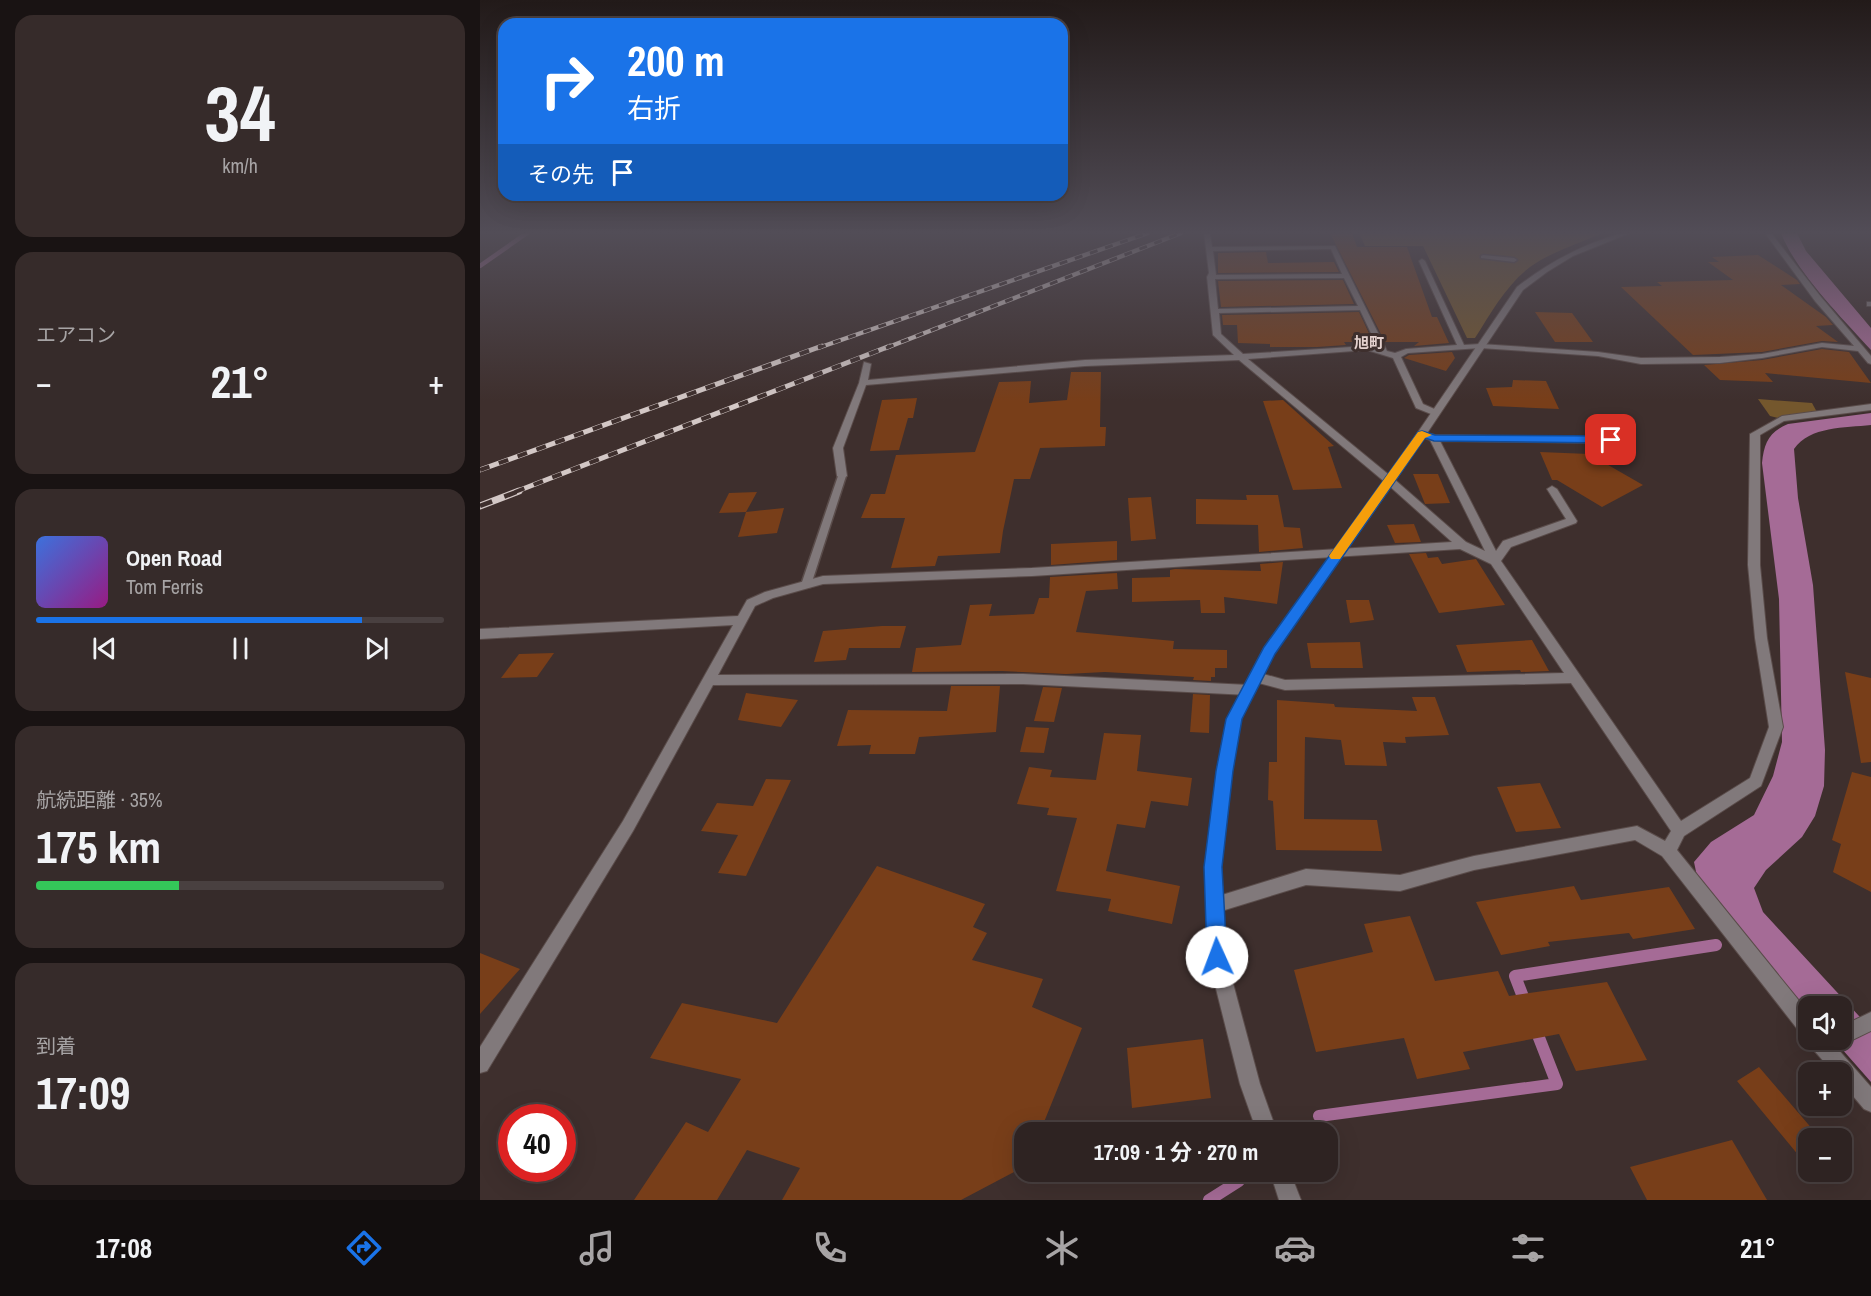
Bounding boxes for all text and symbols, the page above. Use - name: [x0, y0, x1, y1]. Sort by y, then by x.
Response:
- text: 200 m: [627, 33, 725, 89]
- icon: right: [528, 42, 606, 120]
- text: 34: [204, 60, 276, 165]
- text: 右折: [627, 90, 681, 126]
- text: km/h: [222, 152, 258, 179]
- icon: arrive: [606, 156, 639, 189]
- text: その先: [528, 159, 594, 189]
- text: エアコン: [36, 321, 116, 348]
- district label: 旭町: [1354, 332, 1384, 353]
- text: 21°: [210, 351, 270, 412]
- text: −: [36, 360, 52, 404]
- text: +: [428, 360, 444, 404]
- pin: [1585, 414, 1636, 465]
- icon: arrive: [1594, 423, 1627, 456]
- text: Open Road: [126, 543, 222, 573]
- text: Tom Ferris: [126, 573, 204, 600]
- icon: previous: [88, 632, 121, 665]
- icon: pause: [224, 632, 257, 665]
- icon: next: [360, 632, 393, 665]
- text: 航続距離 · 35%: [36, 786, 163, 813]
- text: 175 km: [36, 816, 161, 877]
- position arrow: [1185, 925, 1249, 989]
- map controls: [1798, 996, 1852, 1182]
- button: sound: [1798, 996, 1852, 1050]
- text: 到着: [36, 1032, 76, 1059]
- text: 17:09: [36, 1062, 130, 1123]
- button: +: [1798, 1062, 1852, 1116]
- speed limit sign: 40: [498, 1104, 576, 1182]
- button: −: [1798, 1128, 1852, 1182]
- text: 17:09 · 1 分 · 270 m: [1094, 1137, 1258, 1167]
- icon: directions: [343, 1227, 385, 1269]
- icon: music: [576, 1227, 618, 1269]
- icon: phone: [809, 1227, 851, 1269]
- icon: climate: [1041, 1227, 1083, 1269]
- icon: car: [1274, 1227, 1316, 1269]
- icon: filters: [1507, 1227, 1549, 1269]
- text: 17:08: [95, 1230, 152, 1266]
- text: 21°: [1740, 1230, 1776, 1266]

